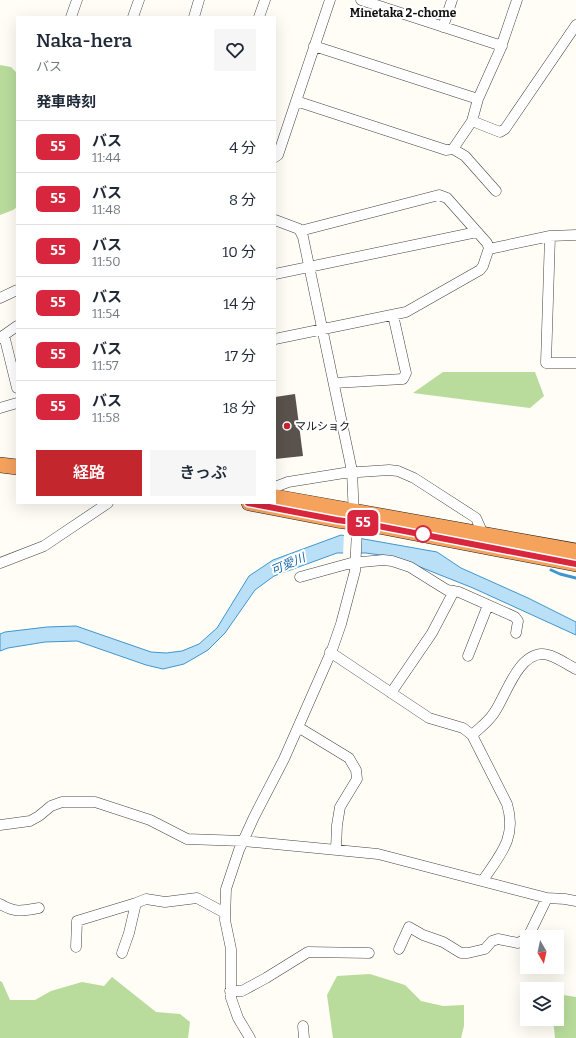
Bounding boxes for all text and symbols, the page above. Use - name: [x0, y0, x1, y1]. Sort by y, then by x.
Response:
- district label: Minetaka 2-chome: [350, 6, 457, 20]
- text: Naka-hera: [36, 29, 132, 52]
- button: heart: [214, 29, 256, 71]
- text: バス: [36, 59, 62, 74]
- text: 発車時刻: [36, 93, 96, 111]
- text: バス: [92, 132, 122, 150]
- text: 55: [50, 138, 66, 155]
- text: 4 分: [229, 139, 256, 157]
- text: 11:44: [92, 150, 121, 165]
- text: バス: [92, 184, 122, 202]
- text: 55: [50, 190, 66, 207]
- text: 8 分: [229, 191, 256, 209]
- text: 11:48: [92, 202, 121, 217]
- text: バス: [92, 236, 122, 254]
- text: 55: [50, 242, 66, 259]
- text: 10 分: [222, 243, 256, 261]
- text: 11:50: [92, 254, 121, 269]
- text: バス: [92, 288, 122, 306]
- text: 55: [50, 294, 66, 311]
- text: 14 分: [223, 295, 256, 313]
- text: 11:54: [92, 306, 120, 321]
- text: バス: [92, 340, 122, 358]
- text: 55: [50, 346, 66, 363]
- text: 17 分: [225, 347, 256, 365]
- text: 11:57: [92, 358, 119, 373]
- text: バス: [92, 392, 122, 410]
- text: 55: [50, 398, 66, 415]
- text: 18 分: [223, 399, 256, 417]
- text: 11:58: [92, 410, 120, 425]
- place label: マルショク: [295, 420, 350, 433]
- marker: マルショク: [282, 421, 292, 431]
- button: 経路: [36, 450, 142, 496]
- button: きっぷ: [150, 450, 256, 496]
- line badge: 55: [345, 510, 381, 536]
- text: 55: [355, 514, 371, 531]
- unlabelled marker: [414, 525, 432, 543]
- water label: 可愛川: [269, 550, 309, 577]
- north arrow: [520, 930, 564, 974]
- map controls: [520, 930, 564, 1026]
- button: layers: [520, 982, 564, 1026]

